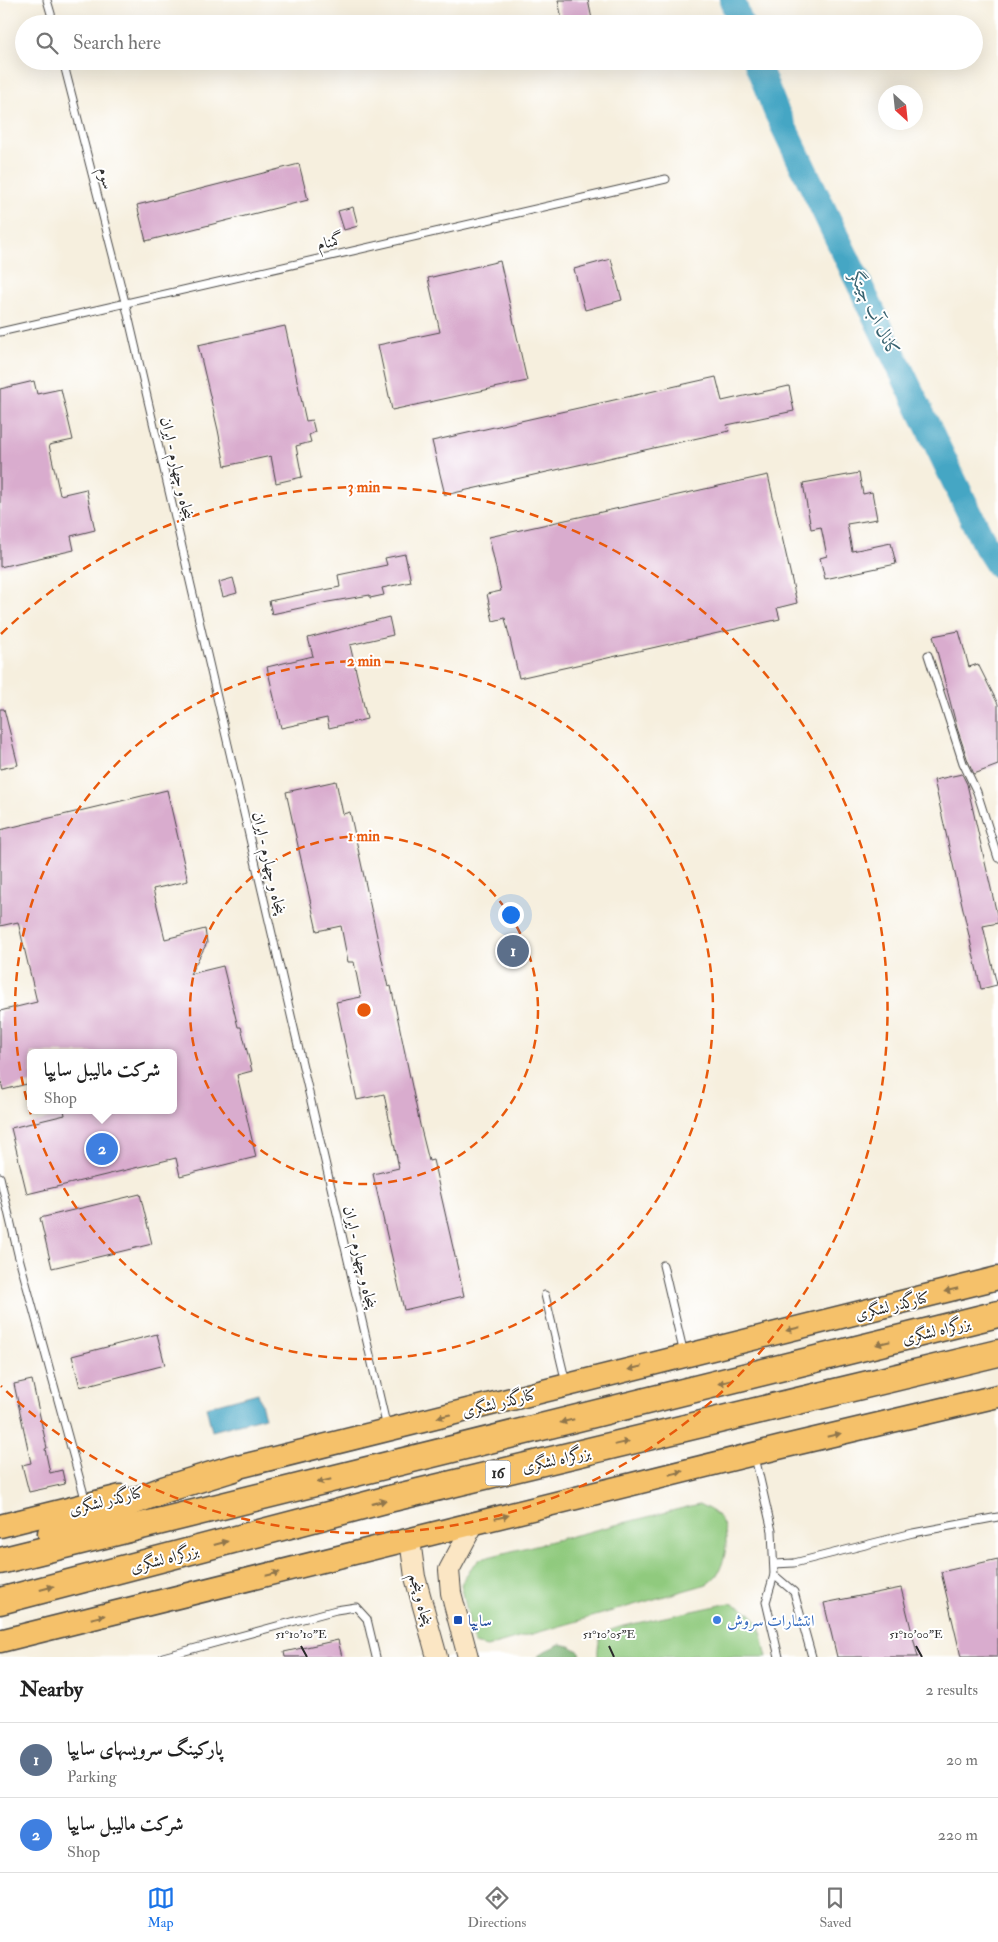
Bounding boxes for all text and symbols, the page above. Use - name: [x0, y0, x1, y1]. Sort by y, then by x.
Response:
- search box: [15, 15, 983, 70]
- icon: search: [33, 29, 61, 57]
- text: Search here: [73, 31, 161, 55]
- north arrow: [878, 85, 923, 130]
- street label: سوم: [90, 165, 118, 192]
- street label: گمنام: [315, 228, 346, 259]
- water label: کانال آب چیتگر: [843, 267, 905, 361]
- street label: پنجاه و چهارم - ایران: [152, 415, 199, 524]
- text: 3 min: [348, 478, 380, 497]
- text: 2 min: [347, 652, 381, 671]
- street label: پنجاه و چهارم - ایران: [244, 810, 291, 919]
- text: 1 min: [348, 827, 380, 846]
- your location: [498, 902, 524, 928]
- pin: 1: [497, 932, 529, 970]
- centre of rings: [355, 1001, 373, 1019]
- popup: [27, 1049, 177, 1114]
- text: شرکت مالیبل سایپا: [44, 1058, 160, 1082]
- text: Shop: [44, 1088, 77, 1108]
- pin: 2: [86, 1130, 118, 1168]
- street label: پنجاه و چهارم - ایران: [335, 1204, 382, 1313]
- street label: کنارگذر لشگری: [852, 1285, 932, 1325]
- one-way arrow: [943, 1286, 958, 1294]
- street label: بزرگراه لشگری: [900, 1312, 973, 1349]
- one-way arrow: [785, 1325, 800, 1333]
- one-way arrow: [875, 1339, 890, 1347]
- one-way arrow: [628, 1365, 643, 1373]
- one-way arrow: [717, 1378, 732, 1386]
- street label: کنارگذر لشگری: [459, 1382, 539, 1422]
- one-way arrow: [436, 1412, 451, 1420]
- one-way arrow: [560, 1417, 575, 1425]
- one-way arrow: [827, 1431, 842, 1439]
- one-way arrow: [614, 1439, 629, 1447]
- street label: بزرگراه لشگری: [520, 1441, 593, 1478]
- road number: 16: [486, 1460, 510, 1486]
- one-way arrow: [669, 1469, 684, 1477]
- one-way arrow: [317, 1477, 332, 1485]
- street label: کنارگذر لشگری: [66, 1480, 146, 1520]
- one-way arrow: [371, 1497, 386, 1505]
- one-way arrow: [494, 1513, 509, 1521]
- street label: بزرگراه لشگری: [127, 1539, 201, 1578]
- one-way arrow: [214, 1539, 229, 1547]
- one-way arrow: [266, 1570, 281, 1578]
- street label: پنجاه و پنجم: [400, 1571, 437, 1630]
- one-way arrow: [40, 1584, 55, 1592]
- place label: سایپا: [468, 1611, 492, 1631]
- place label: انتشارات سروش: [727, 1611, 815, 1631]
- one-way arrow: [91, 1613, 106, 1621]
- marker: سایپا: [452, 1614, 464, 1626]
- marker: انتشارات سروش: [711, 1614, 723, 1626]
- text: 51°10'10"E: [275, 1627, 327, 1642]
- text: 51°10'05"E: [583, 1627, 636, 1642]
- text: 51°10'00"E: [889, 1627, 943, 1642]
- text: Nearby: [20, 1676, 83, 1703]
- text: 2 results: [925, 1680, 978, 1700]
- text: پارکینگ سرویسهای سایپا: [67, 1737, 223, 1761]
- text: 1: [33, 1750, 39, 1770]
- text: 20 m: [946, 1750, 978, 1770]
- text: Parking: [67, 1767, 117, 1787]
- text: شرکت مالیبل سایپا: [67, 1812, 183, 1836]
- text: 2: [32, 1825, 40, 1845]
- text: 220 m: [938, 1825, 978, 1845]
- text: Shop: [67, 1842, 100, 1862]
- tab: Map: [147, 1884, 175, 1931]
- tab: Directions: [468, 1884, 526, 1931]
- tab: Saved: [819, 1884, 851, 1931]

